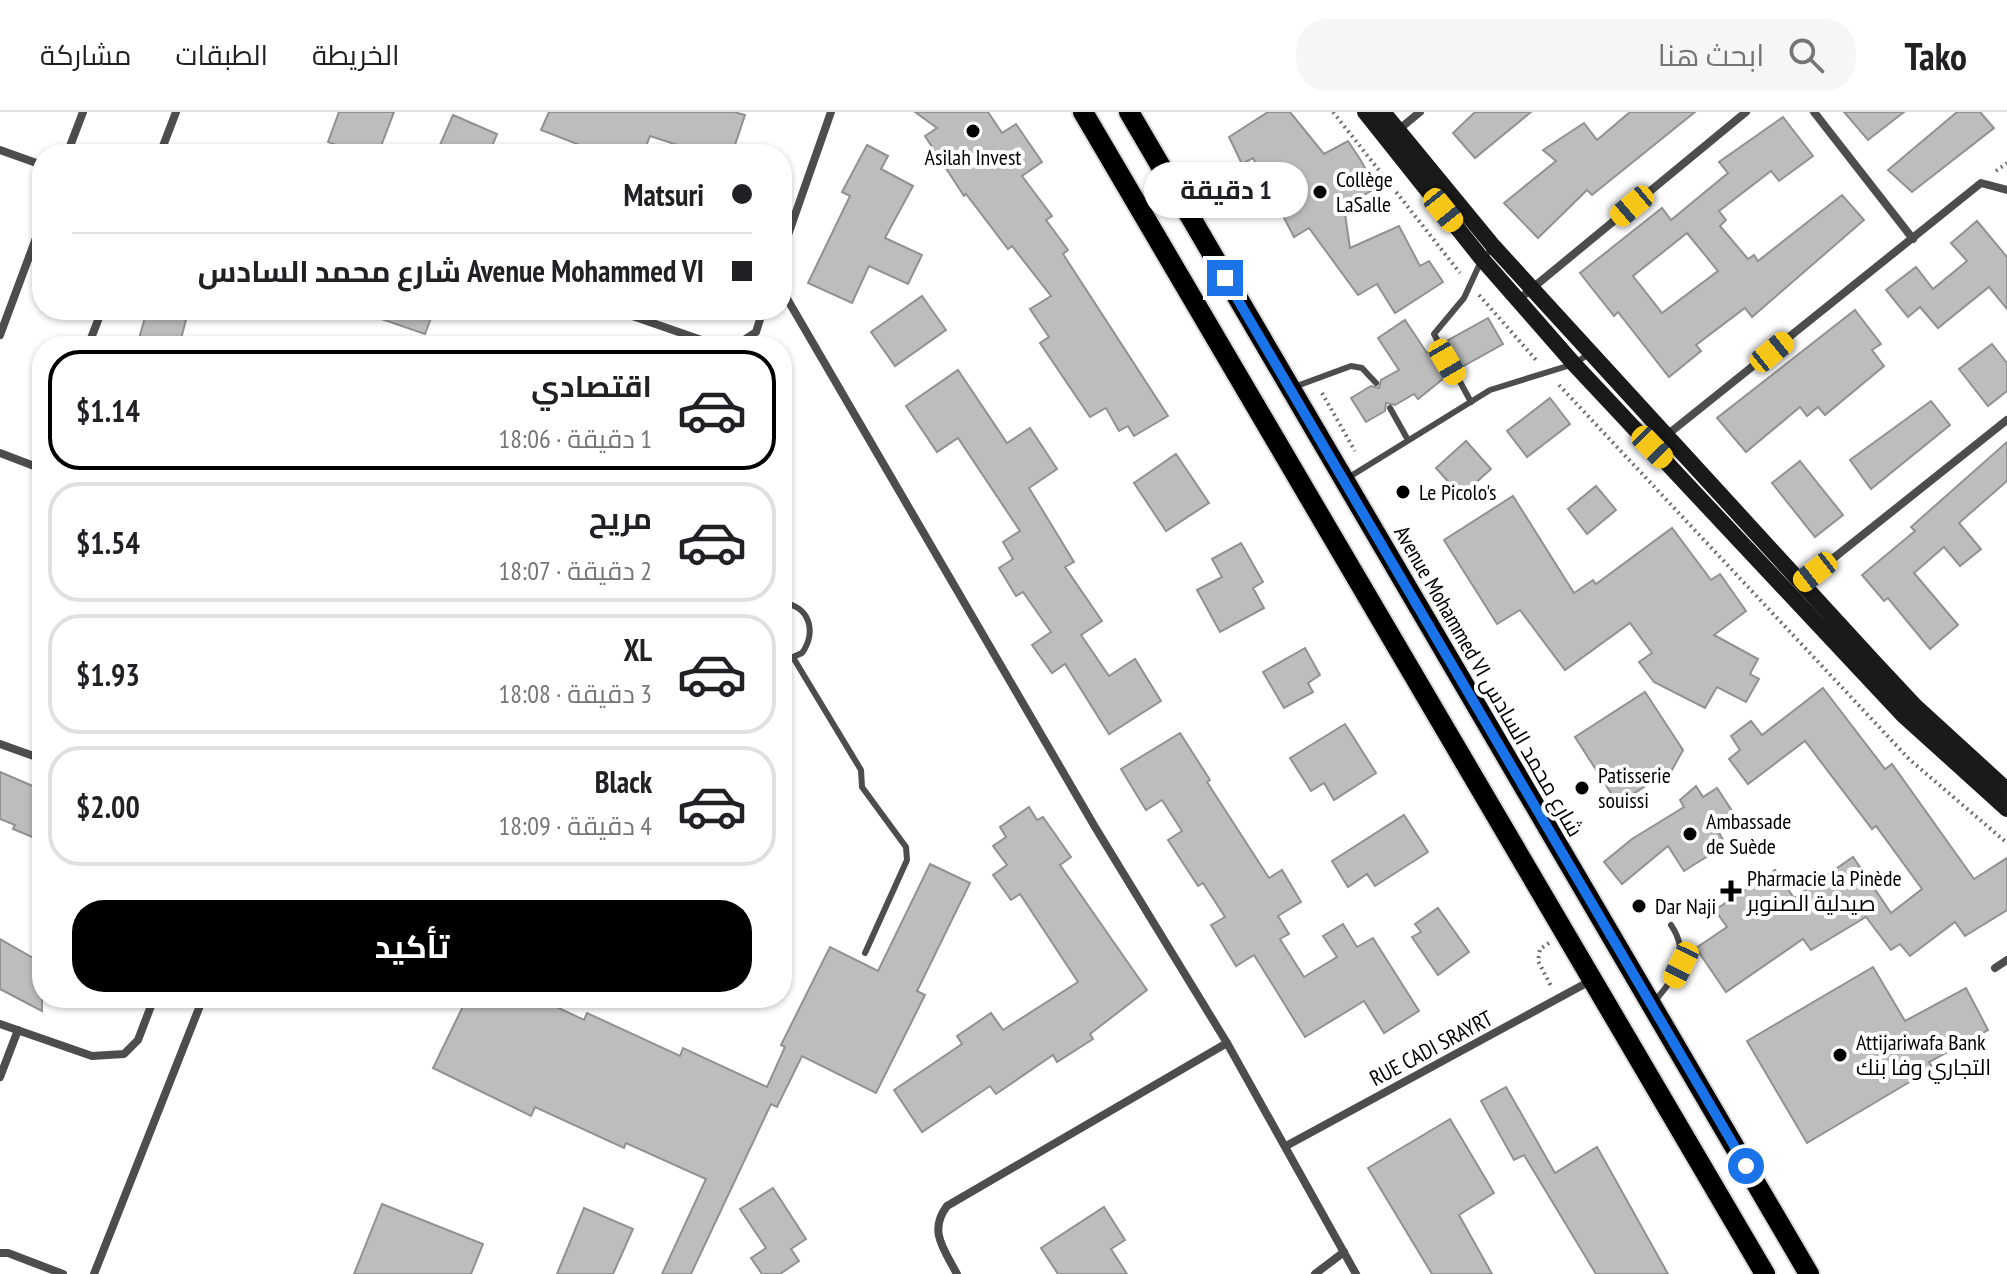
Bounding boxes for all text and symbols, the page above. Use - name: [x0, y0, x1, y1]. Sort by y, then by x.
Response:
- search box: [1296, 19, 1856, 91]
- text: Tako: [1904, 31, 1967, 80]
- icon: search: [1784, 33, 1828, 77]
- text: ابحث هنا: [1658, 35, 1764, 74]
- text: مشاركة: [40, 36, 131, 73]
- text: الطبقات: [175, 36, 268, 73]
- text: الخريطة: [312, 36, 399, 73]
- marker: Asilah Invest: [964, 122, 982, 140]
- place label: Asilah Invest: [925, 143, 1021, 171]
- callout: 1 دقيقة: [1143, 162, 1307, 218]
- place label: Collège LaSalle: [1336, 165, 1393, 218]
- text: 1 دقيقة: [1180, 173, 1272, 206]
- text: Matsuri: [624, 175, 704, 214]
- car: [1606, 181, 1658, 231]
- marker: Collège LaSalle: [1311, 183, 1329, 201]
- car: [1419, 184, 1467, 236]
- text: Avenue Mohammed VI شارع محمد السادس: [198, 251, 704, 290]
- route end: [1207, 260, 1243, 296]
- car: [1746, 328, 1798, 376]
- car: [1425, 335, 1469, 389]
- text: اقتصادي: [531, 366, 652, 405]
- icon: car: [676, 374, 748, 446]
- text: $1.14: [76, 391, 140, 430]
- car: [1627, 421, 1677, 473]
- text: 1 دقيقة · 18:06: [498, 422, 652, 455]
- place label: Le Picolo's: [1419, 478, 1496, 506]
- marker: Le Picolo's: [1394, 483, 1412, 501]
- text: مريح: [589, 498, 652, 537]
- icon: car: [676, 506, 748, 578]
- street label: Avenue Mohammed VI شارع محمد السادس: [1387, 521, 1590, 842]
- text: $1.54: [76, 523, 140, 562]
- car: [1789, 548, 1841, 596]
- text: 2 دقيقة · 18:07: [498, 554, 652, 587]
- text: XL: [623, 630, 652, 669]
- icon: car: [676, 638, 748, 710]
- text: $1.93: [76, 655, 140, 694]
- text: 3 دقيقة · 18:08: [498, 677, 652, 710]
- place label: Patisserie souissi: [1598, 761, 1671, 814]
- text: Black: [595, 762, 652, 801]
- icon: car: [676, 770, 748, 842]
- marker: Patisserie souissi: [1573, 779, 1591, 797]
- text: $2.00: [76, 787, 140, 826]
- place label: Ambassade de Suède: [1706, 807, 1791, 860]
- text: 4 دقيقة · 18:09: [498, 809, 652, 842]
- marker: Ambassade de Suède: [1681, 825, 1699, 843]
- place label: Pharmacie la Pinède صيدلية الصنوبر: [1745, 864, 1902, 917]
- marker: Pharmacie la Pinède صيدلية الصنوبر: [1722, 882, 1740, 900]
- place label: Dar Naji: [1655, 892, 1716, 920]
- marker: Dar Naji: [1630, 897, 1648, 915]
- button: تأكيد: [72, 900, 752, 992]
- car: [1660, 938, 1702, 992]
- street label: RUE CADI SRAYRT: [1365, 1004, 1497, 1092]
- place label: Attijariwafa Bank التجاري وفا بنك: [1856, 1028, 1991, 1084]
- marker: Attijariwafa Bank التجاري وفا بنك: [1831, 1046, 1849, 1064]
- route start: [1728, 1148, 1764, 1184]

